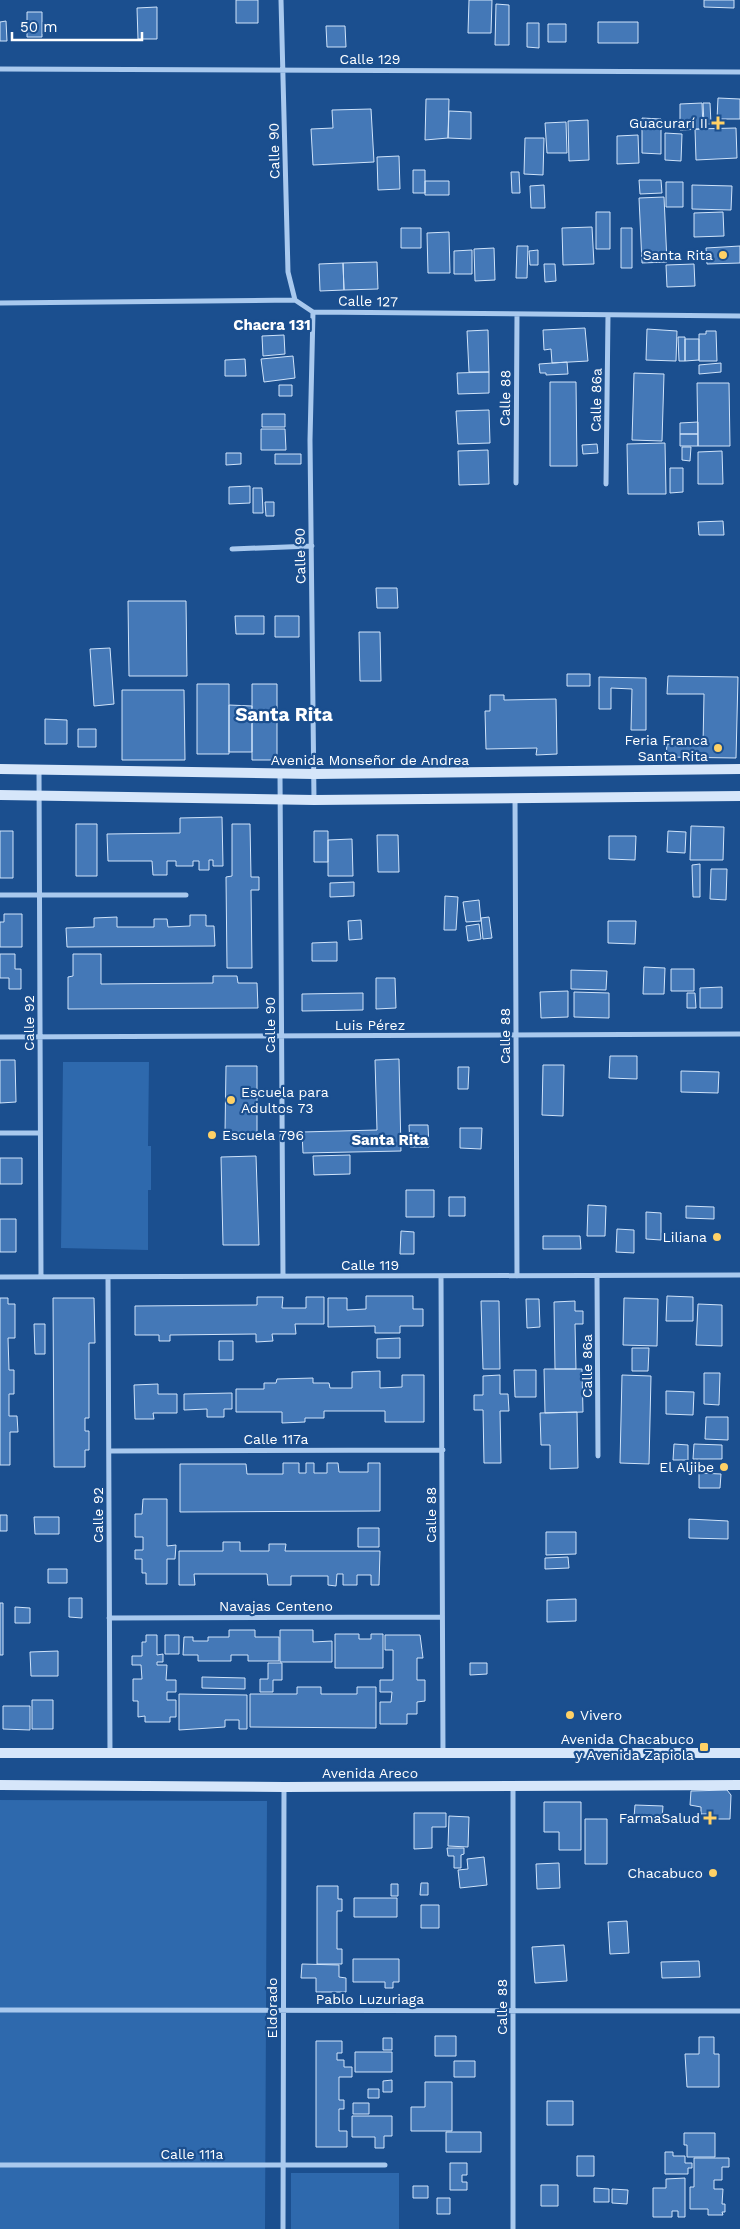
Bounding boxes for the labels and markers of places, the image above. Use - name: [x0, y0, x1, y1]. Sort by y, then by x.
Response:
- place label: Guacurarí II: [629, 115, 708, 131]
- marker: Guacurarí II: [712, 117, 724, 129]
- place label: Santa Rita: [643, 247, 713, 263]
- marker: Santa Rita: [717, 249, 729, 261]
- place label: Feria Franca Santa Rita: [625, 732, 708, 764]
- marker: Feria Franca Santa Rita: [712, 742, 724, 754]
- place label: Escuela para Adultos 73: [241, 1084, 329, 1116]
- marker: Escuela para Adultos 73: [225, 1094, 237, 1106]
- place label: Escuela 796: [222, 1127, 304, 1143]
- marker: Escuela 796: [206, 1129, 218, 1141]
- place label: Liliana: [662, 1229, 707, 1245]
- marker: Liliana: [711, 1231, 723, 1243]
- place label: El Aljibe: [659, 1459, 714, 1475]
- marker: El Aljibe: [718, 1461, 730, 1473]
- place label: Vivero: [580, 1707, 622, 1723]
- marker: Vivero: [564, 1709, 576, 1721]
- place label: Avenida Chacabuco y Avenida Zapiola: [561, 1731, 694, 1763]
- marker: Avenida Chacabuco y Avenida Zapiola: [698, 1741, 710, 1753]
- place label: FarmaSalud: [619, 1810, 700, 1826]
- marker: FarmaSalud: [704, 1812, 716, 1824]
- place label: Chacabuco: [627, 1865, 703, 1881]
- marker: Chacabuco: [707, 1867, 719, 1879]

